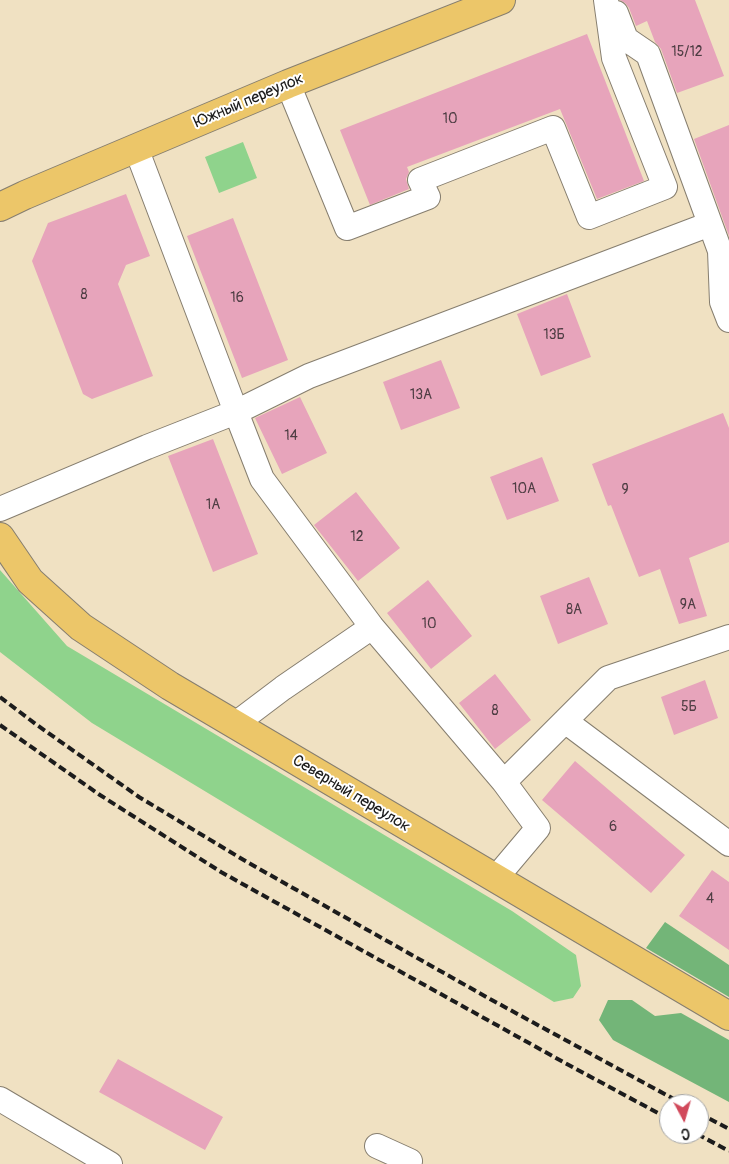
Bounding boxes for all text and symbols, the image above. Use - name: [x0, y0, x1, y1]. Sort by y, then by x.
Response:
- house number: 15/12: [671, 44, 703, 60]
- street label: Южный переулок: [191, 69, 307, 133]
- house number: 10: [442, 111, 458, 127]
- house number: 8: [80, 287, 88, 303]
- house number: 16: [230, 290, 244, 306]
- house number: 13Б: [543, 327, 565, 343]
- house number: 13А: [410, 387, 432, 403]
- house number: 14: [284, 428, 298, 444]
- house number: 10А: [512, 481, 536, 497]
- house number: 9: [621, 482, 629, 498]
- house number: 1А: [206, 497, 220, 513]
- house number: 12: [350, 529, 364, 545]
- house number: 9А: [680, 597, 696, 613]
- house number: 8А: [566, 602, 582, 618]
- house number: 10: [421, 616, 437, 632]
- house number: 5Б: [681, 699, 697, 715]
- house number: 8: [491, 703, 499, 719]
- street label: Северный переулок: [289, 751, 413, 837]
- house number: 6: [609, 819, 617, 835]
- house number: 4: [706, 891, 714, 907]
- north arrow: [659, 1094, 709, 1144]
- text: С: [680, 1125, 691, 1142]

